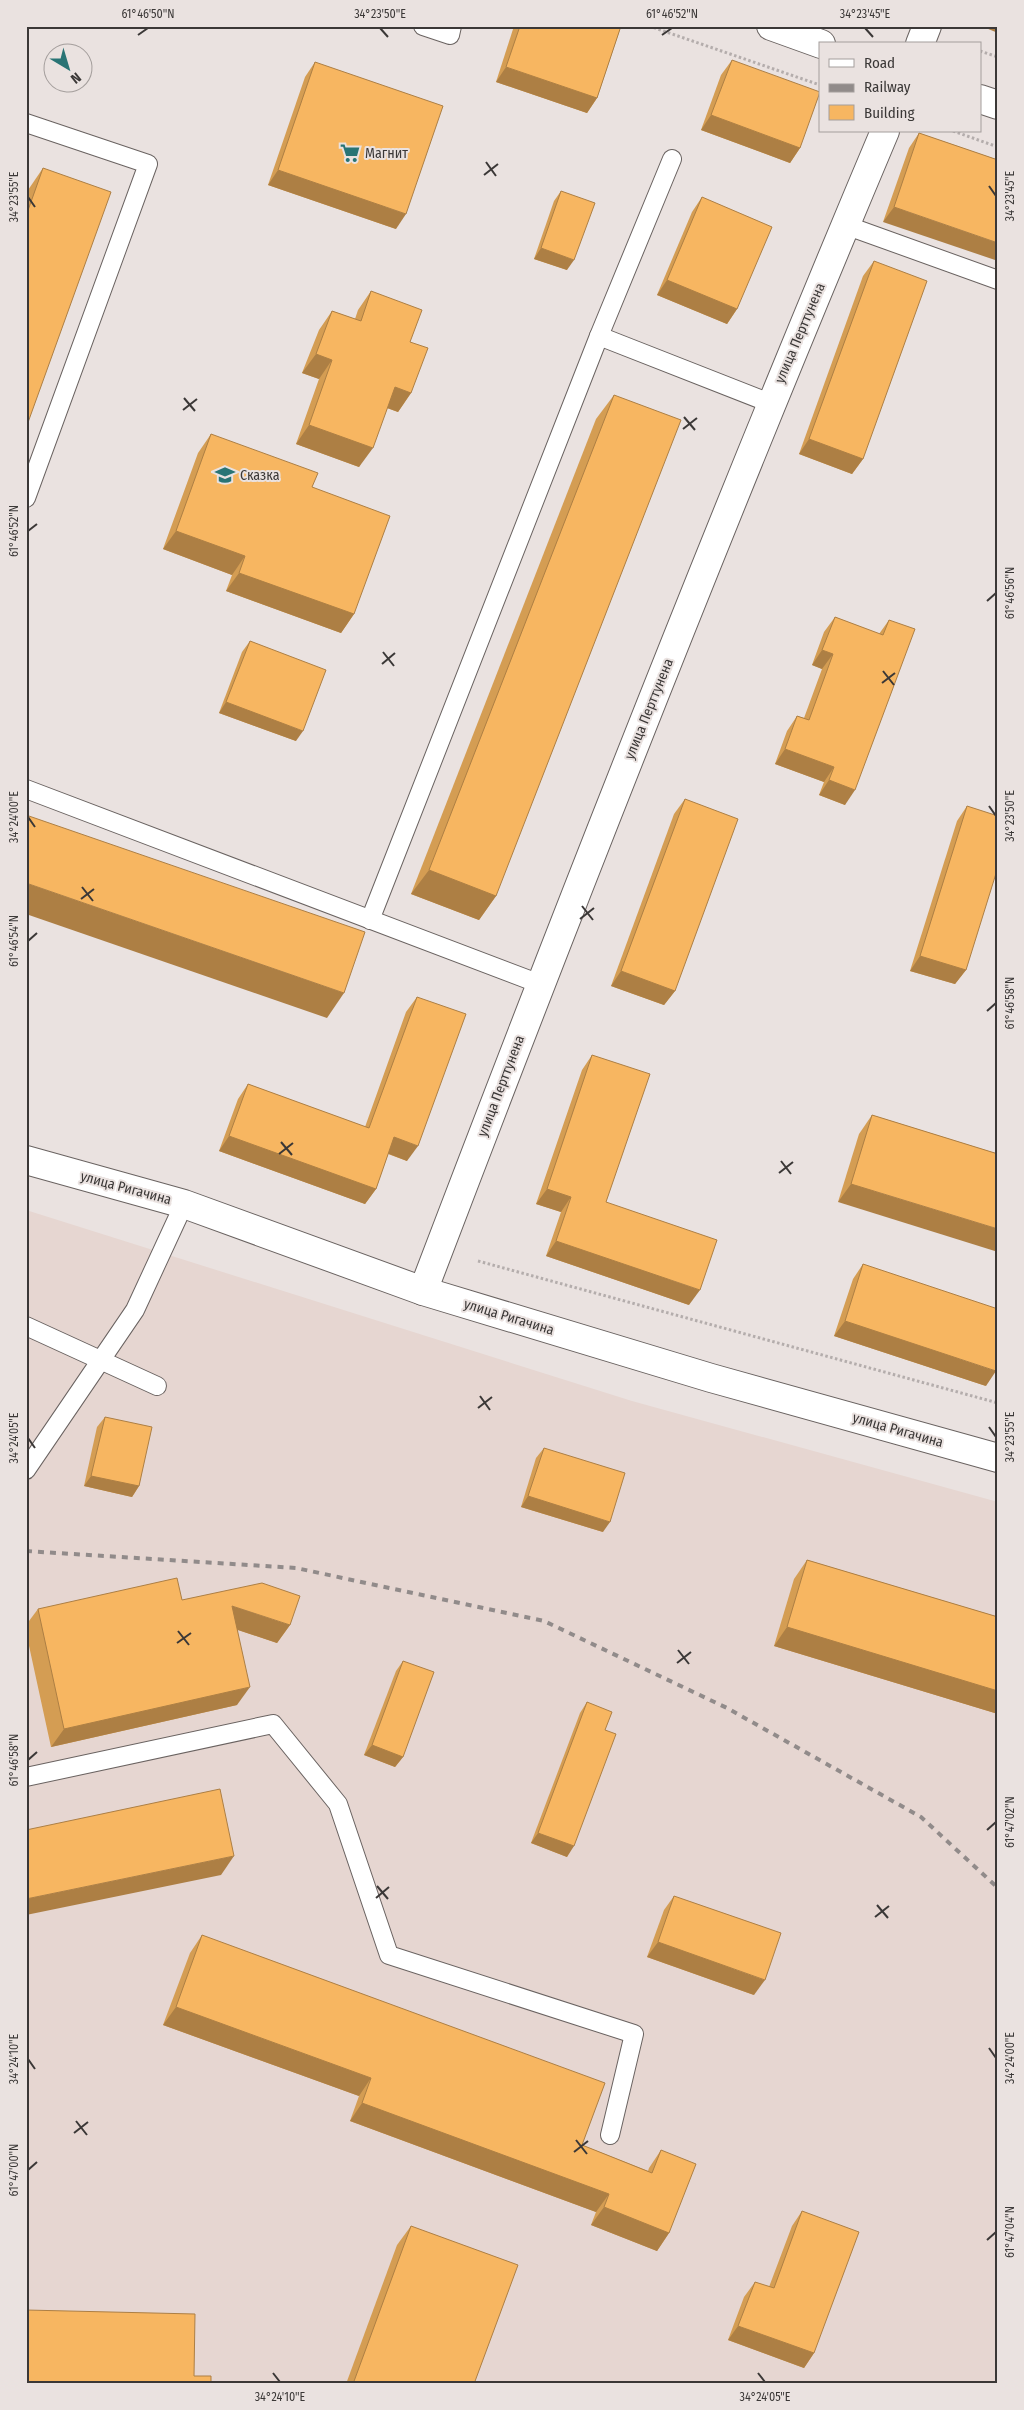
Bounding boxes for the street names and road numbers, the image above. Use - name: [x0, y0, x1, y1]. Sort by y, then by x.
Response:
- street label: улица Перттунена: [771, 280, 829, 386]
- street label: улица Перттунена: [621, 656, 677, 762]
- street label: улица Перттунена: [474, 1033, 528, 1139]
- street label: улица Ригачина: [79, 1168, 173, 1208]
- street label: улица Ригачина: [462, 1295, 556, 1339]
- street label: улица Ригачина: [851, 1409, 945, 1451]

